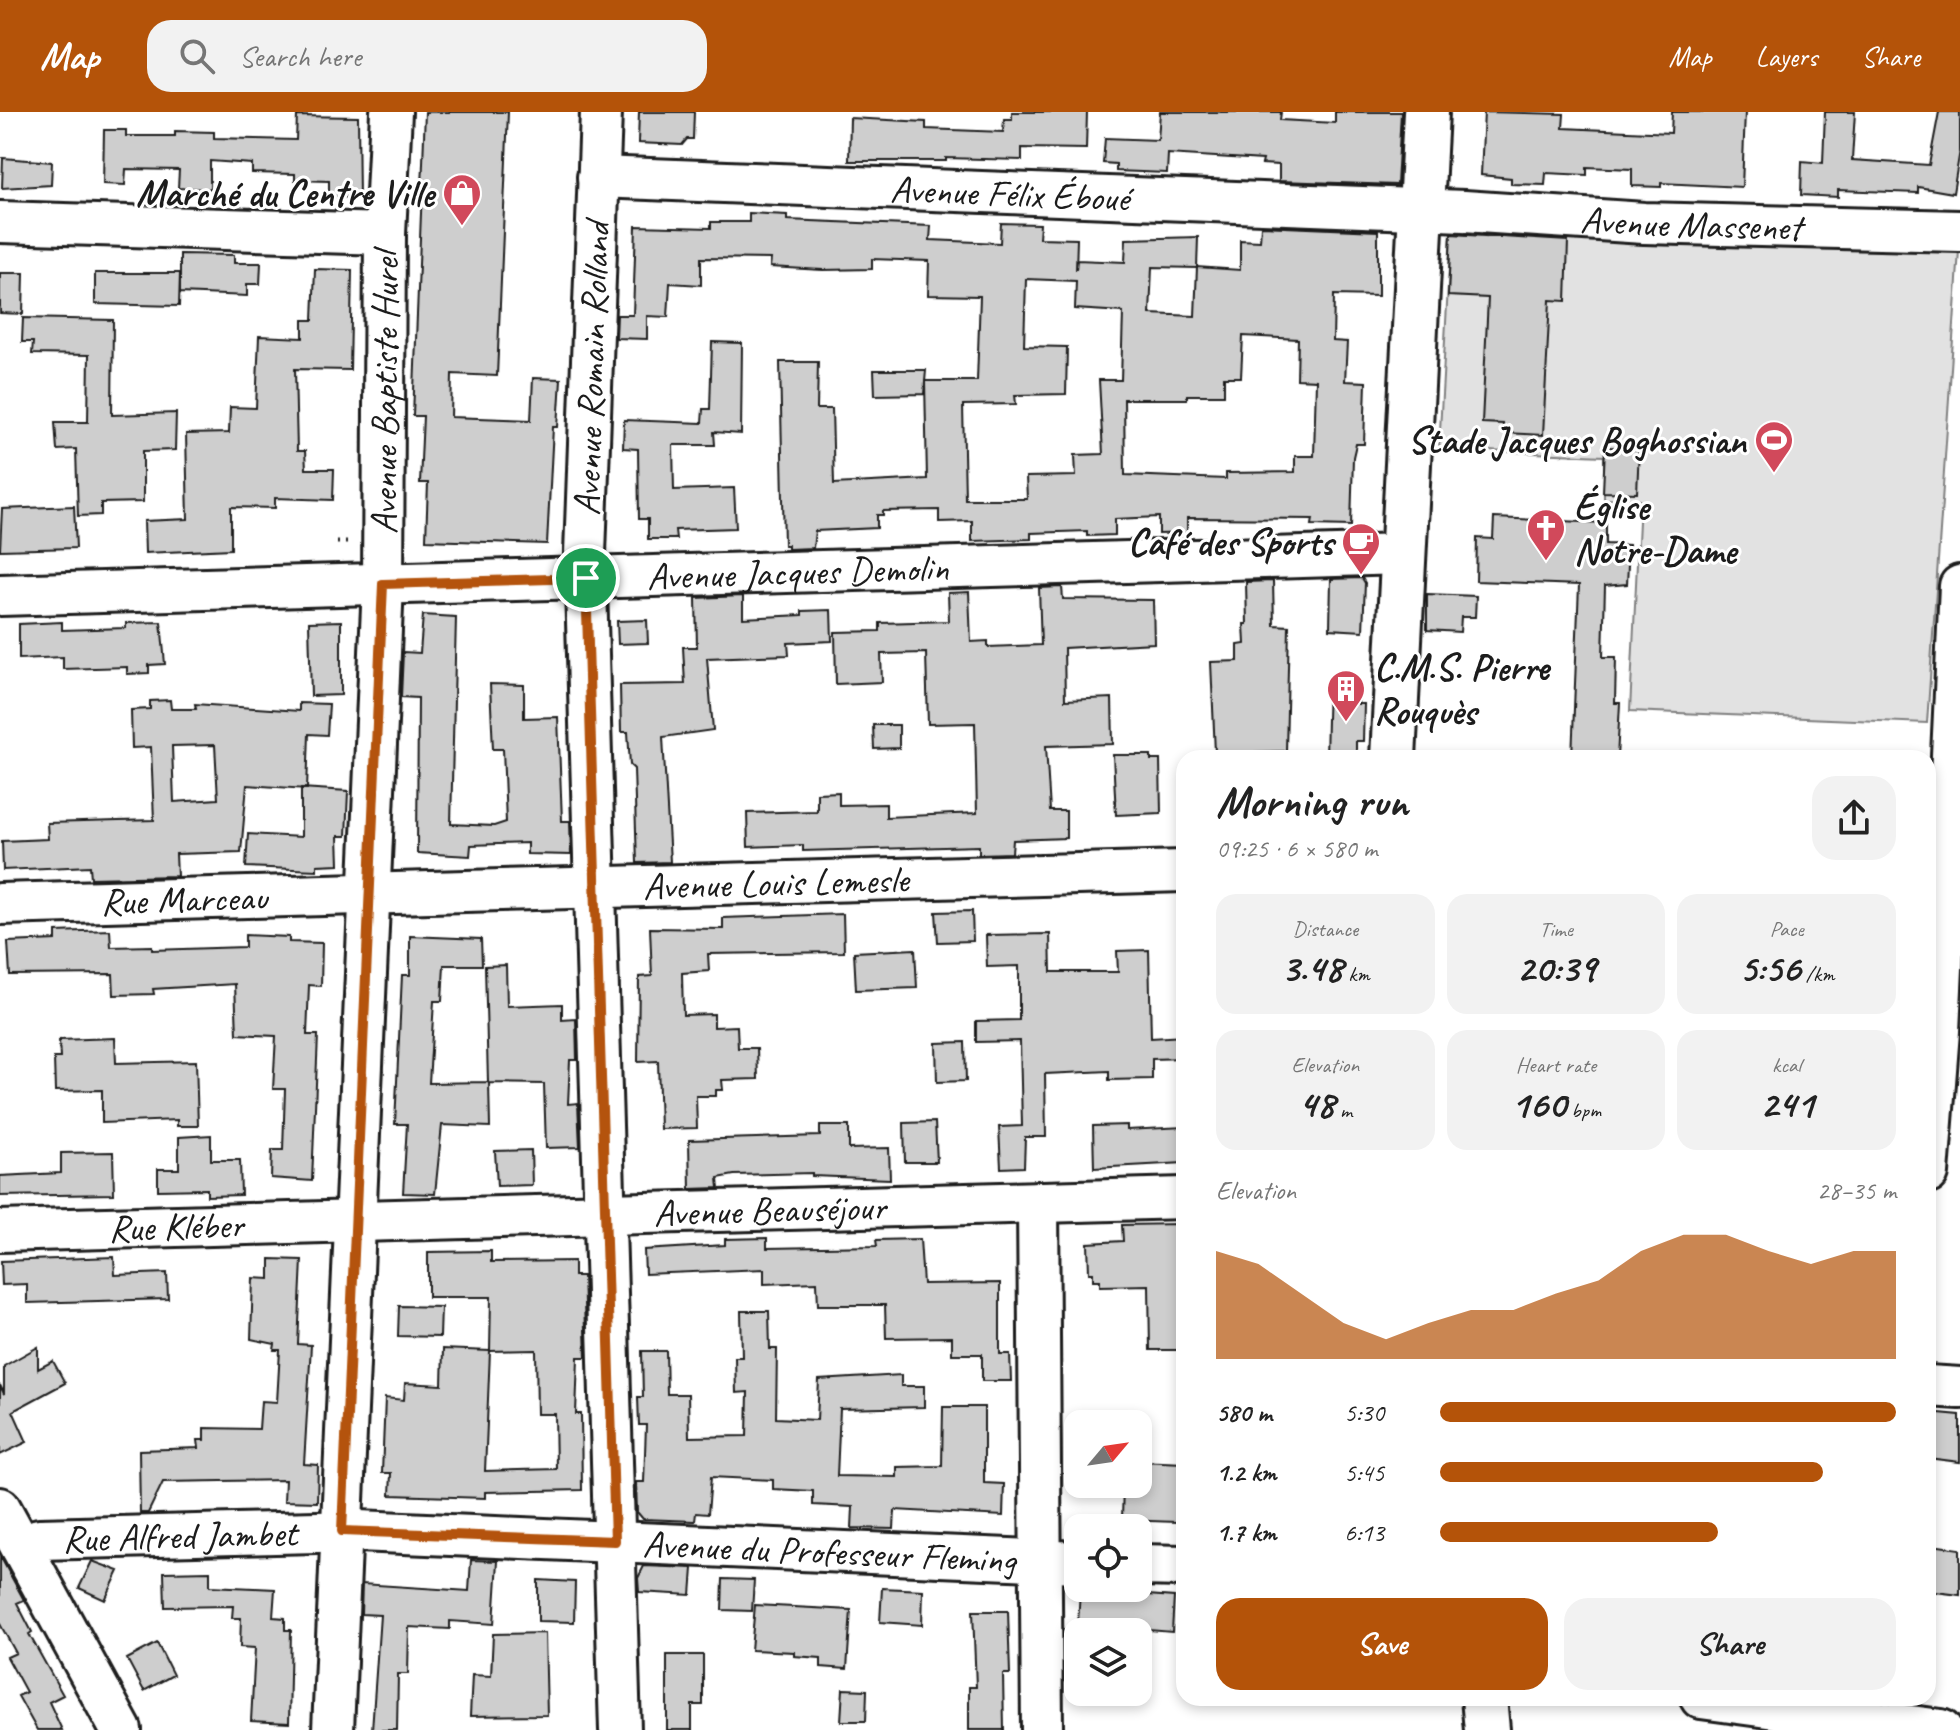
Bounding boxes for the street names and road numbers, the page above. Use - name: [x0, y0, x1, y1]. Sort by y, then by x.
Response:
- street label: Avenue Félix Éboué: [889, 165, 1136, 222]
- street label: Avenue Massenet: [1579, 196, 1807, 251]
- street label: Avenue Romain Rolland: [563, 216, 620, 516]
- street label: Avenue Baptiste Hurel: [360, 245, 409, 534]
- street label: Avenue Jacques Demolin: [646, 544, 950, 600]
- street label: Avenue Louis Lemesle: [642, 856, 912, 910]
- street label: Rue Marceau: [100, 874, 270, 925]
- street label: Avenue Beauséjour: [653, 1183, 889, 1237]
- street label: Rue Kléber: [108, 1201, 246, 1252]
- street label: Rue Alfred Jambet: [62, 1509, 301, 1562]
- street label: Avenue du Professeur Fleming: [642, 1520, 1019, 1583]

